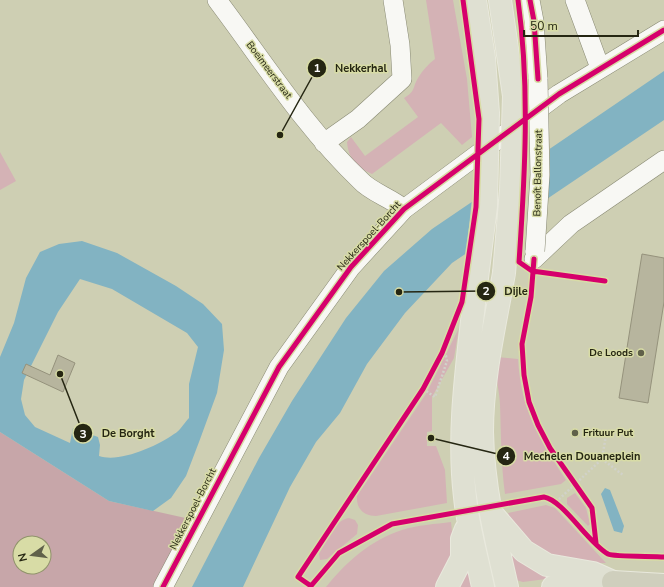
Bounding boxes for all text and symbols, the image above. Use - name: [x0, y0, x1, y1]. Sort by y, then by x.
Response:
- scale bar: [524, 12, 638, 38]
- text: 50 m: [530, 18, 558, 34]
- street label: Boeimeerstraat: [243, 38, 296, 102]
- callout: Nekkerhal: [307, 57, 395, 80]
- text: 1: [313, 60, 321, 76]
- text: Nekkerhal: [335, 61, 388, 76]
- street label: Benoît Ballonstraat: [530, 129, 546, 217]
- street label: Nekkerspoel-Borcht: [334, 198, 405, 274]
- callout: Dijle: [476, 279, 536, 302]
- text: 2: [482, 283, 490, 299]
- text: Dijle: [504, 284, 528, 299]
- place label: De Loods: [589, 346, 633, 360]
- marker: De Loods: [636, 348, 646, 358]
- callout: De Borght: [73, 422, 162, 445]
- text: 3: [79, 426, 87, 442]
- text: De Borght: [102, 426, 155, 441]
- place label: Frituur Put: [583, 426, 633, 440]
- marker: Frituur Put: [570, 428, 580, 438]
- callout: Mechelen Douaneplein: [496, 445, 648, 468]
- text: 4: [502, 448, 510, 464]
- text: Mechelen Douaneplein: [524, 449, 640, 464]
- street label: Nekkerspoel-Borcht: [166, 465, 220, 552]
- north arrow: [12, 535, 52, 575]
- text: N: [15, 551, 31, 563]

